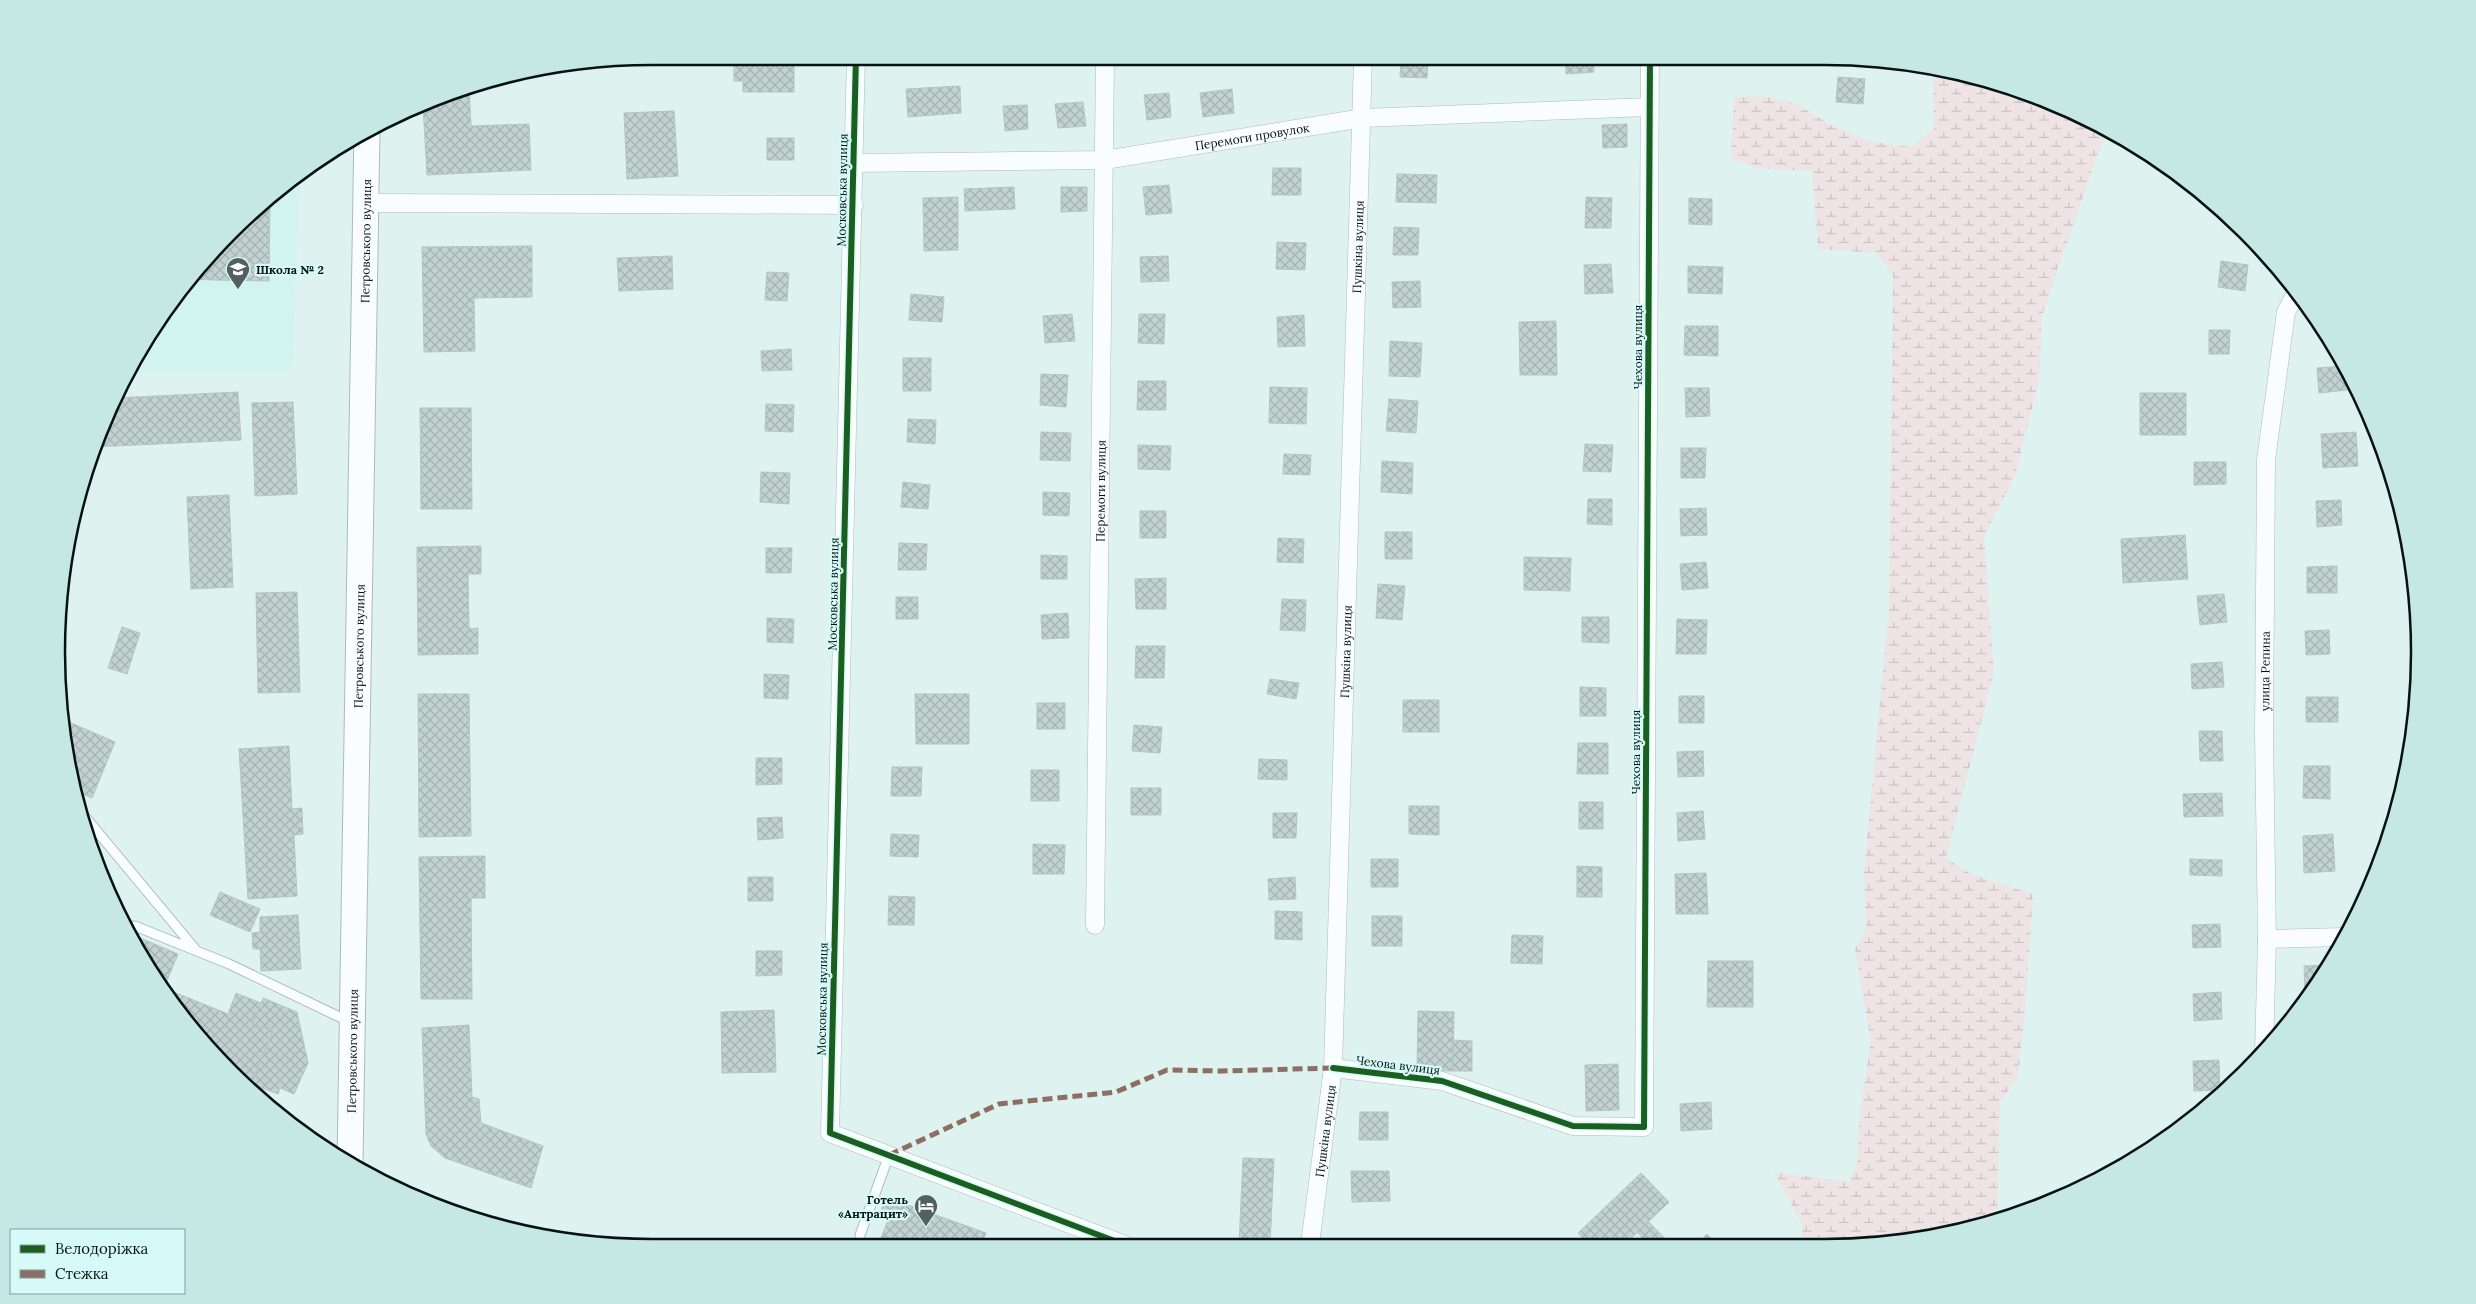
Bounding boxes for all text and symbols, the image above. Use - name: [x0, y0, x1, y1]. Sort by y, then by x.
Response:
- street label: Перемоги провулок: [1194, 119, 1311, 153]
- street label: Московська вулиця: [834, 133, 850, 247]
- street label: Петровського вулиця: [357, 179, 374, 303]
- street label: Пушкіна вулиця: [1348, 200, 1366, 294]
- school or university icon: Школа № 2: [225, 256, 251, 290]
- place label: Школа № 2: [256, 262, 324, 277]
- street label: Чехова вулиця: [1630, 305, 1645, 389]
- street label: Перемоги вулиця: [1092, 440, 1108, 542]
- street label: Московська вулиця: [825, 537, 841, 651]
- street label: Петровського вулиця: [350, 584, 367, 708]
- street label: Пушкіна вулиця: [1336, 605, 1354, 698]
- street label: улица Репина: [2257, 631, 2272, 711]
- street label: Чехова вулиця: [1628, 710, 1643, 794]
- street label: Московська вулиця: [814, 942, 830, 1056]
- street label: Петровського вулиця: [343, 989, 360, 1113]
- street label: Чехова вулиця: [1355, 1052, 1441, 1078]
- street label: Пушкіна вулиця: [1311, 1084, 1338, 1178]
- place label: Готель «Антрацит»: [838, 1192, 908, 1221]
- hotel icon: Готель «Антрацит»: [913, 1193, 939, 1227]
- legend: [10, 1229, 185, 1294]
- text: Велодоріжка: [55, 1239, 149, 1258]
- text: Стежка: [55, 1264, 109, 1283]

